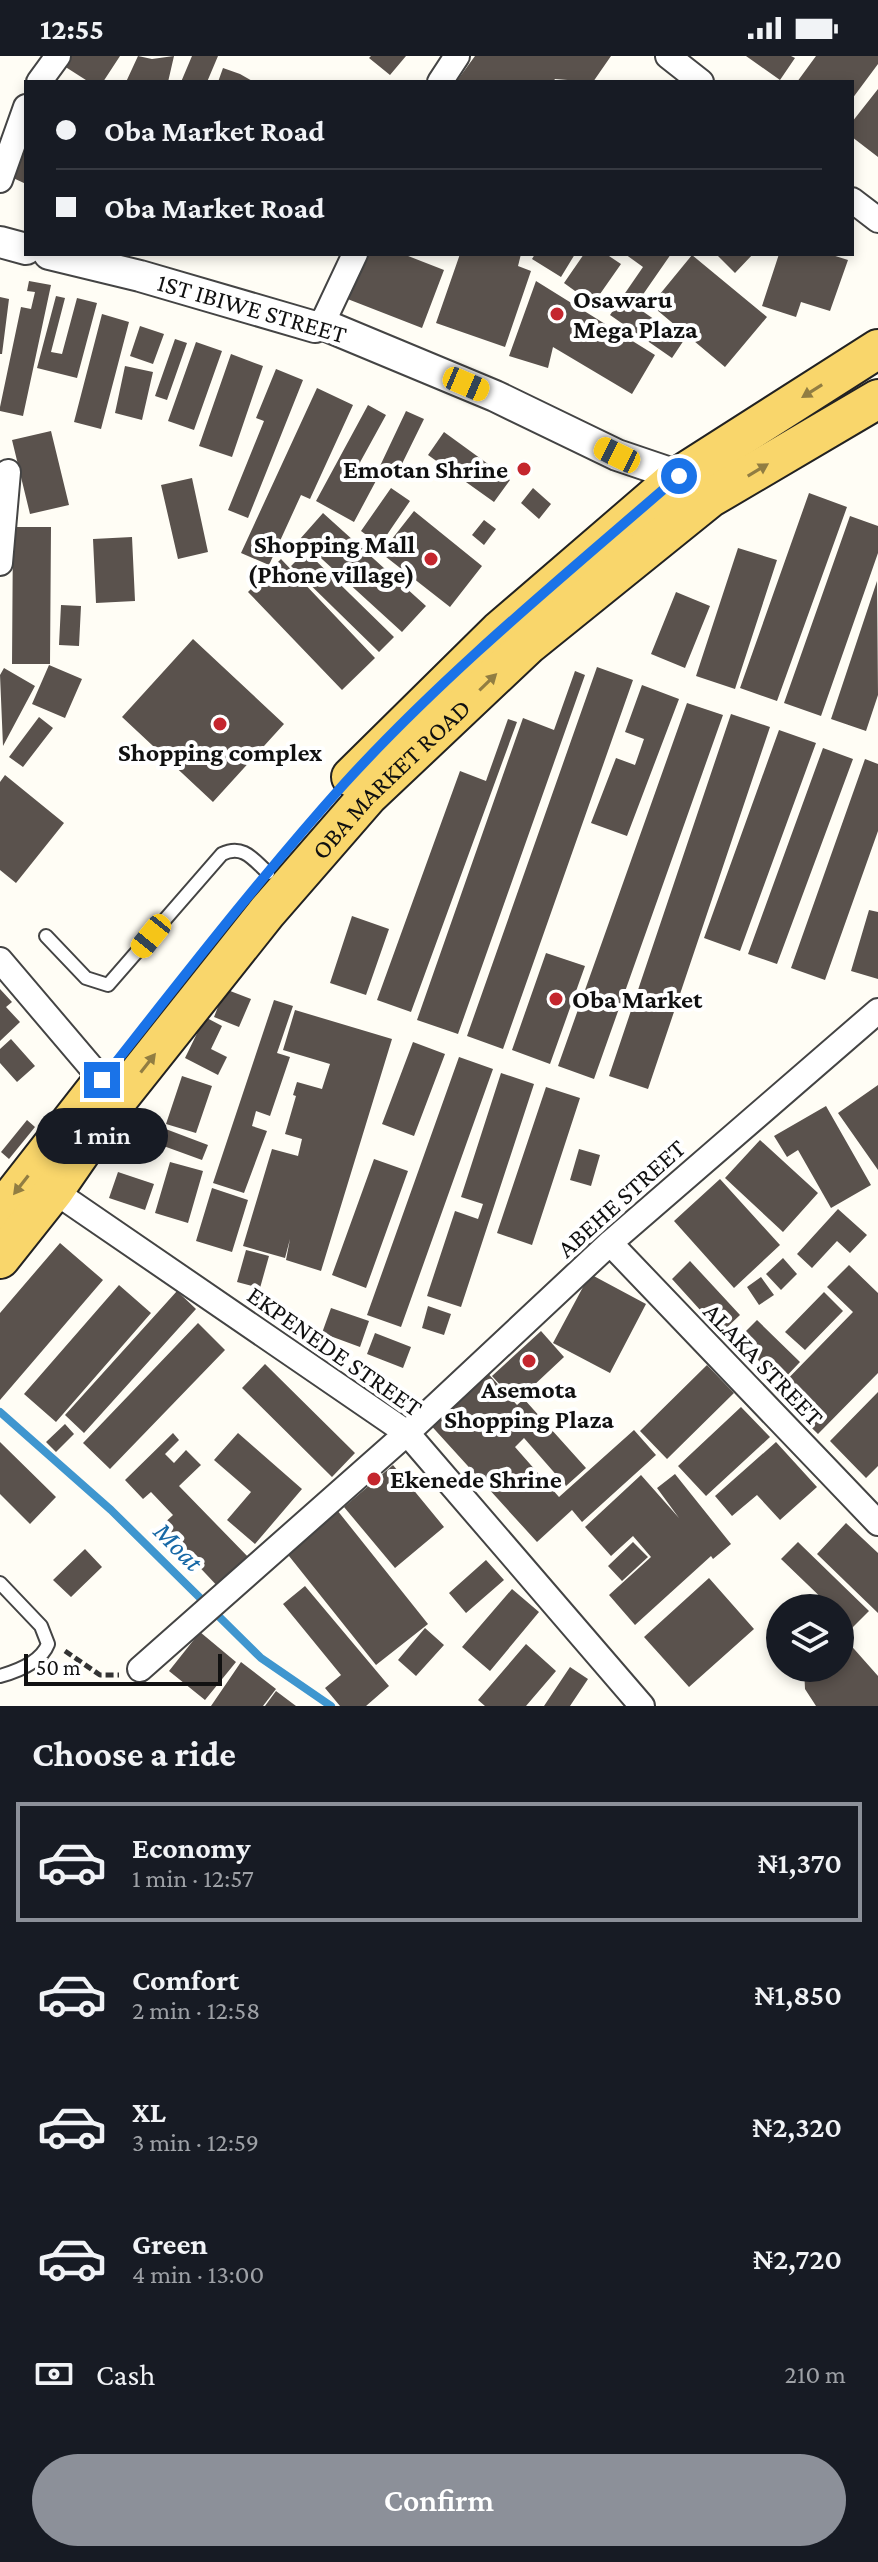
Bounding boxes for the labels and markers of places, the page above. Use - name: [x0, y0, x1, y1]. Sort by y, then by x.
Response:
- place label: Osawaru Mega Plaza: [573, 285, 698, 344]
- marker: Osawaru Mega Plaza: [548, 305, 566, 323]
- place label: Emotan Shrine: [343, 455, 508, 484]
- marker: Emotan Shrine: [515, 460, 533, 478]
- place label: Shopping Mall (Phone village): [247, 530, 415, 589]
- marker: Shopping Mall (Phone village): [422, 550, 440, 568]
- marker: Shopping complex: [211, 715, 229, 733]
- place label: Shopping complex: [118, 738, 323, 767]
- place label: Oba Market: [572, 985, 703, 1014]
- marker: Oba Market: [547, 990, 565, 1008]
- marker: Asemota Shopping Plaza: [520, 1352, 538, 1370]
- place label: Asemota Shopping Plaza: [444, 1375, 614, 1434]
- place label: Ekenede Shrine: [390, 1465, 562, 1494]
- marker: Ekenede Shrine: [365, 1470, 383, 1488]

